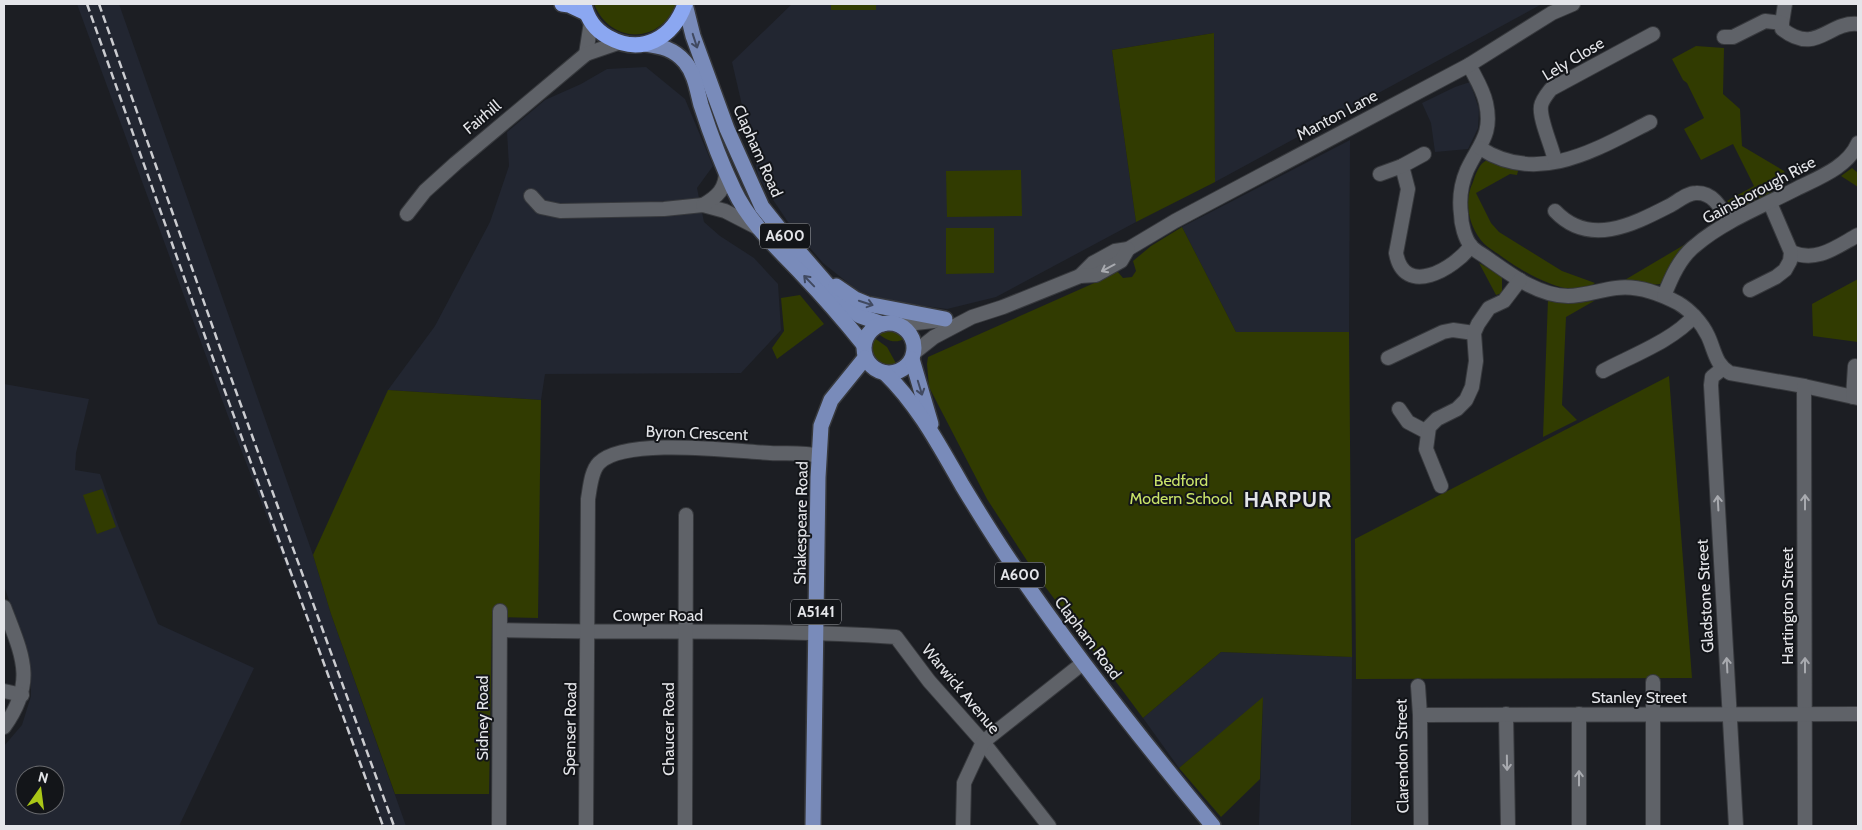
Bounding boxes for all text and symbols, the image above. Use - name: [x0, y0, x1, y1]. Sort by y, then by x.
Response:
- one-way arrow: [691, 33, 700, 49]
- street label: Lely Close: [1539, 33, 1607, 85]
- street label: Manton Lane: [1293, 86, 1381, 144]
- street label: Fairhill: [459, 96, 505, 138]
- street label: Clapham Road: [729, 102, 787, 200]
- street label: Gainsborough Rise: [1699, 152, 1819, 228]
- road number: A600: [760, 224, 810, 248]
- one-way arrow: [1100, 263, 1115, 273]
- one-way arrow: [803, 275, 815, 288]
- one-way arrow: [858, 299, 874, 308]
- one-way arrow: [916, 380, 926, 396]
- street label: Byron Crescent: [645, 422, 749, 444]
- street label: Shakespeare Road: [790, 461, 812, 585]
- park label: Bedford Modern School: [1130, 471, 1233, 508]
- district label: HARPUR: [1244, 487, 1332, 512]
- one-way arrow: [1713, 495, 1722, 511]
- one-way arrow: [1800, 495, 1810, 511]
- street label: Gladstone Street: [1693, 538, 1717, 653]
- street label: Hartington Street: [1778, 547, 1797, 665]
- road number: A600: [995, 562, 1045, 588]
- street label: Clapham Road: [1051, 593, 1125, 683]
- road number: A5141: [791, 600, 841, 624]
- street label: Cowper Road: [613, 606, 703, 625]
- street label: Warwick Avenue: [918, 640, 1004, 738]
- one-way arrow: [1800, 657, 1810, 674]
- one-way arrow: [1722, 658, 1731, 674]
- street label: Sidney Road: [473, 676, 492, 760]
- street label: Spenser Road: [560, 682, 580, 776]
- street label: Chaucer Road: [659, 682, 678, 776]
- street label: Stanley Street: [1591, 688, 1687, 707]
- street label: Clarendon Street: [1391, 698, 1412, 813]
- one-way arrow: [1502, 754, 1512, 771]
- north arrow: [15, 765, 65, 815]
- text: N: [36, 767, 50, 787]
- one-way arrow: [1574, 770, 1584, 786]

